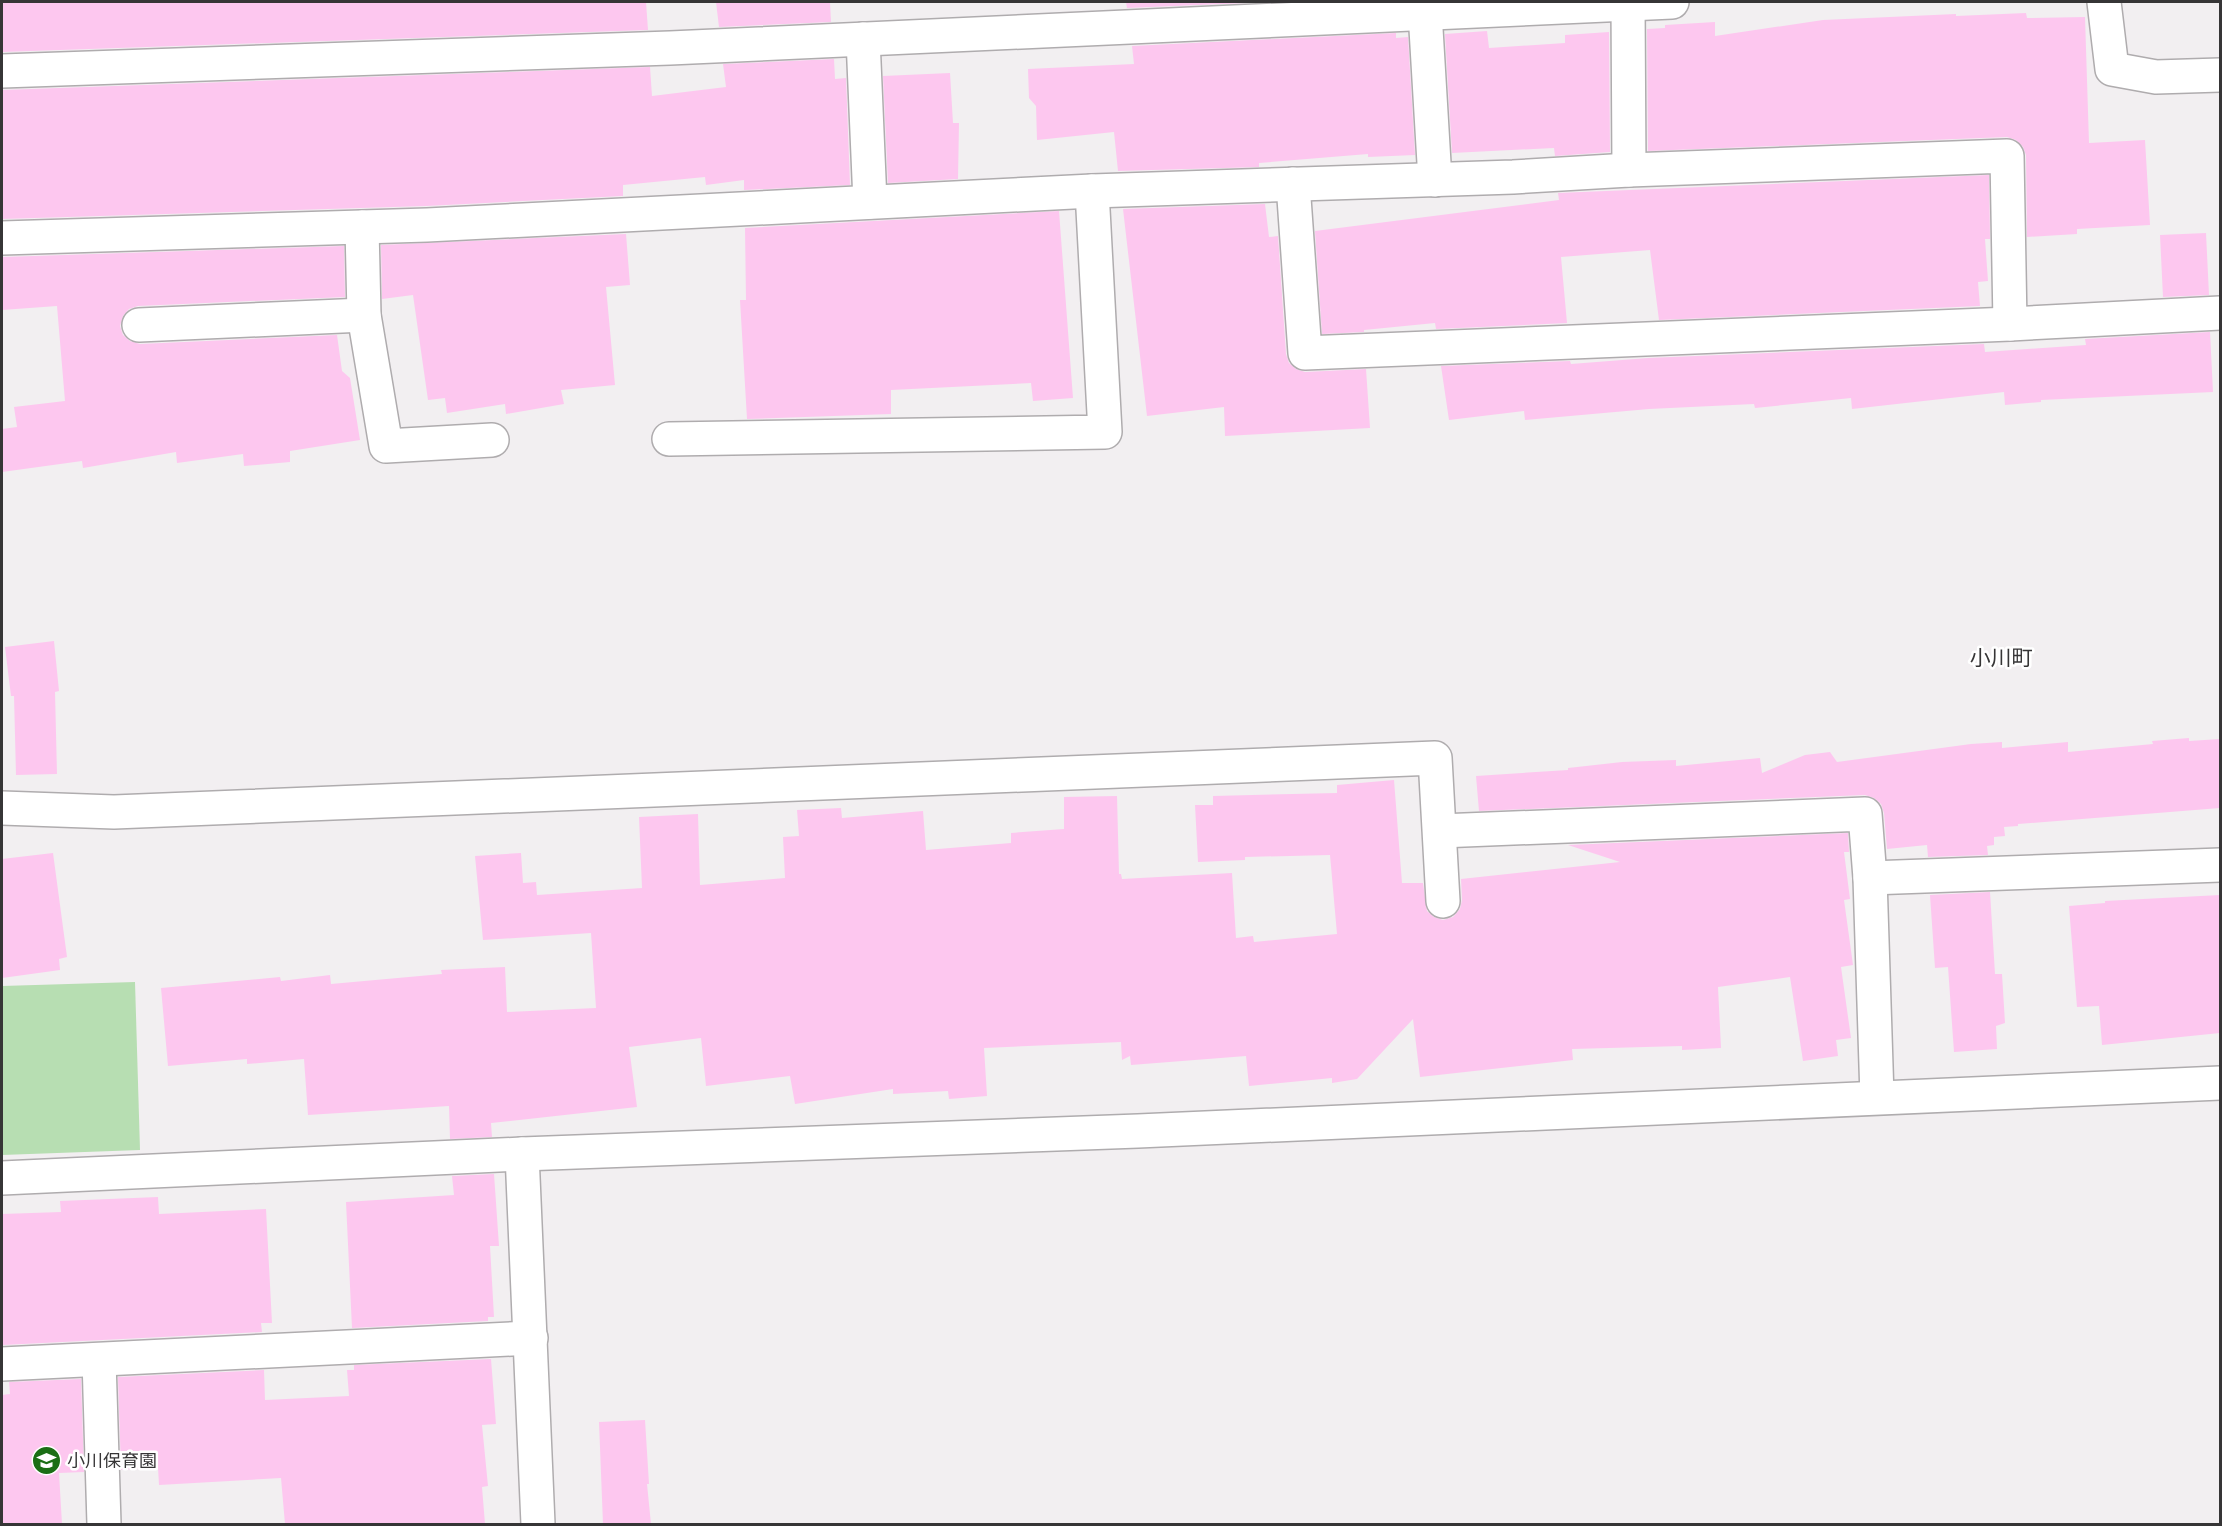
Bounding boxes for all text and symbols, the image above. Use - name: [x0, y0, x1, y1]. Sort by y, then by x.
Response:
- district label: 小川町: [1970, 643, 2033, 671]
- school or university icon: 小川保育園: [30, 1444, 62, 1476]
- place label: 小川保育園: [67, 1448, 157, 1472]

